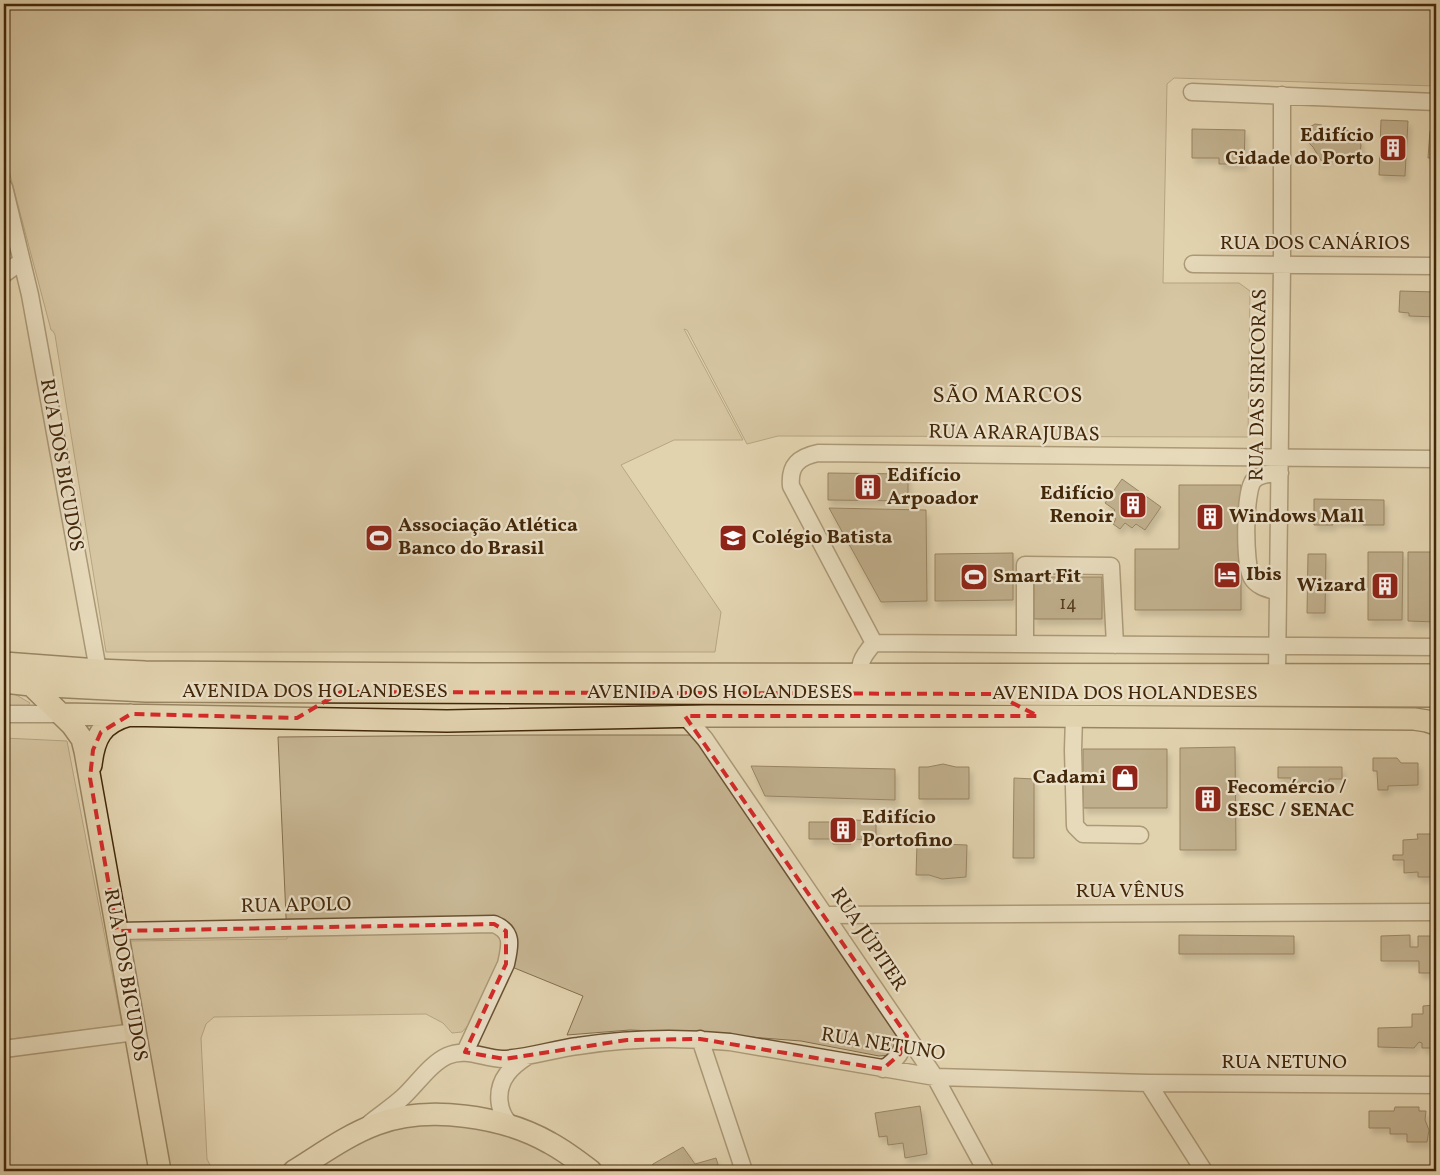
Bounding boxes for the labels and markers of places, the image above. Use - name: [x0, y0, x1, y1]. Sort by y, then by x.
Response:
- place label: Edifício Cidade do Porto: [1225, 122, 1374, 173]
- building icon: Edifício Cidade do Porto: [1378, 133, 1408, 163]
- place label: Edifício Arpoador: [887, 462, 979, 513]
- building icon: Edifício Arpoador: [853, 472, 883, 502]
- place label: Edifício Renoir: [1040, 480, 1114, 531]
- building icon: Edifício Renoir: [1118, 490, 1148, 520]
- building icon: Windows Mall: [1195, 502, 1225, 532]
- place label: Windows Mall: [1229, 503, 1365, 531]
- place label: Associação Atlética Banco do Brasil: [398, 512, 578, 563]
- sports icon: Associação Atlética Banco do Brasil: [364, 523, 394, 553]
- school or university icon: Colégio Batista: [718, 523, 748, 553]
- place label: Colégio Batista: [752, 524, 893, 552]
- hotel icon: Ibis: [1212, 560, 1242, 590]
- place label: Ibis: [1246, 561, 1282, 589]
- sports icon: Smart Fit: [959, 562, 989, 592]
- place label: Smart Fit: [993, 563, 1082, 591]
- building icon: Wizard: [1370, 571, 1400, 601]
- place label: Wizard: [1297, 572, 1366, 600]
- shop icon: Cadami: [1110, 763, 1140, 793]
- place label: Cadami: [1033, 764, 1106, 792]
- place label: Fecomércio / SESC / SENAC: [1227, 774, 1354, 825]
- building icon: Fecomércio / SESC / SENAC: [1193, 784, 1223, 814]
- place label: Edifício Portofino: [862, 804, 953, 855]
- building icon: Edifício Portofino: [828, 815, 858, 845]

